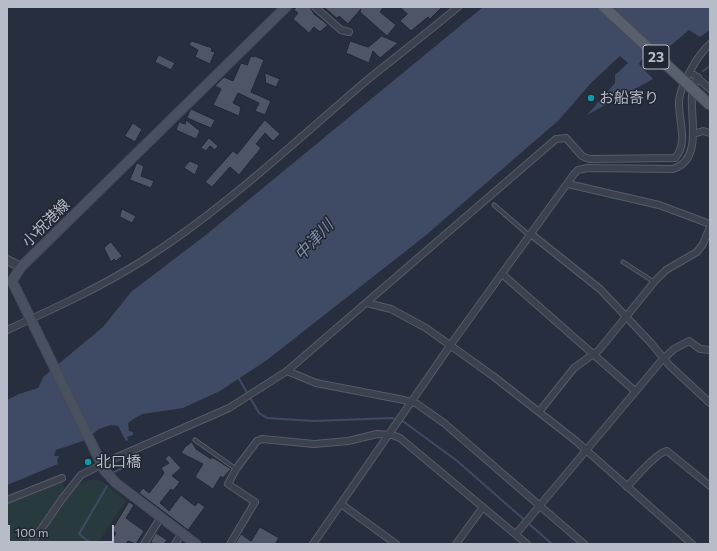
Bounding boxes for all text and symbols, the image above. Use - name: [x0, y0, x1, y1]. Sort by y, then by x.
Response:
- road number: 23: [643, 45, 669, 69]
- place label: お船寄り: [599, 89, 659, 107]
- marker: お船寄り: [586, 93, 596, 103]
- street label: 小祝港線: [18, 195, 74, 251]
- water label: 中津川: [291, 216, 337, 264]
- place label: 北口橋: [96, 453, 141, 471]
- marker: 北口橋: [83, 457, 93, 467]
- scale bar: [10, 517, 116, 543]
- text: 100 m: [15, 525, 49, 539]

